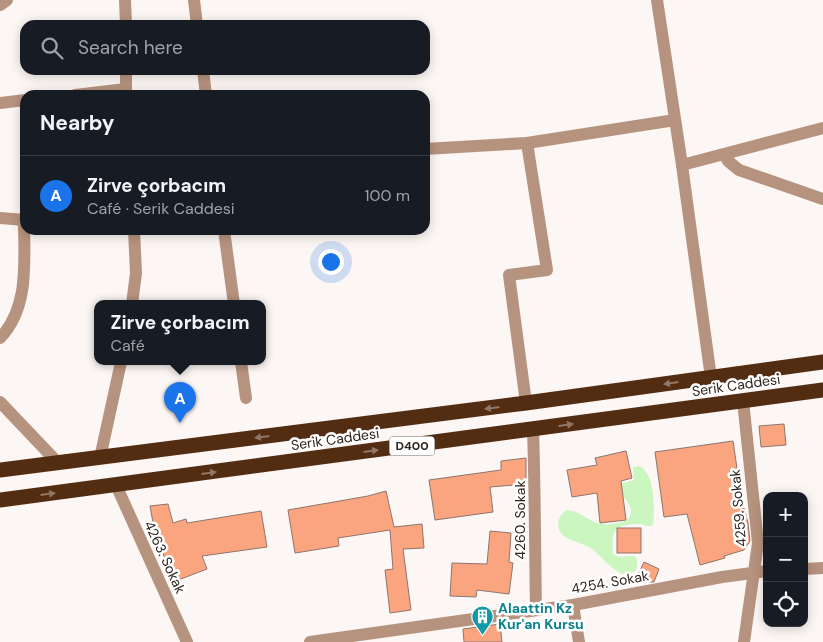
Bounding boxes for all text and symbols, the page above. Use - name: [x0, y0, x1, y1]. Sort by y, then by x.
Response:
- search box: [20, 20, 430, 75]
- icon: search: [38, 34, 66, 62]
- text: Search here: [78, 35, 183, 60]
- text: Nearby: [40, 109, 114, 137]
- text: Zirve çorbacım: [87, 173, 226, 198]
- text: A: [50, 185, 62, 206]
- text: 100 m: [365, 185, 410, 206]
- text: Café · Serik Caddesi: [87, 198, 235, 219]
- your location: [318, 249, 344, 275]
- popup: [94, 300, 266, 365]
- text: Zirve çorbacım: [110, 310, 250, 335]
- text: Café: [110, 335, 145, 356]
- street label: Serik Caddesi: [691, 370, 781, 400]
- one-way arrow: [662, 380, 678, 388]
- pin: A: [164, 382, 196, 423]
- one-way arrow: [484, 404, 500, 412]
- one-way arrow: [559, 421, 575, 429]
- street label: Serik Caddesi: [290, 424, 380, 454]
- one-way arrow: [253, 433, 269, 441]
- road number: D400: [390, 436, 434, 456]
- one-way arrow: [363, 447, 379, 455]
- one-way arrow: [202, 468, 218, 476]
- street label: 4259. Sokak: [726, 469, 750, 547]
- street label: 4260. Sokak: [511, 481, 529, 559]
- one-way arrow: [41, 490, 57, 498]
- map controls: [763, 492, 808, 627]
- button: +: [763, 492, 808, 537]
- street label: 4263. Sokak: [140, 518, 190, 596]
- button: −: [763, 537, 808, 582]
- street label: 4254. Sokak: [570, 566, 650, 598]
- button: locate: [763, 582, 808, 627]
- place label: Alaattin Kz Kur'an Kursu: [498, 599, 584, 633]
- building icon: Alaattin Kz Kur'an Kursu: [470, 604, 494, 635]

